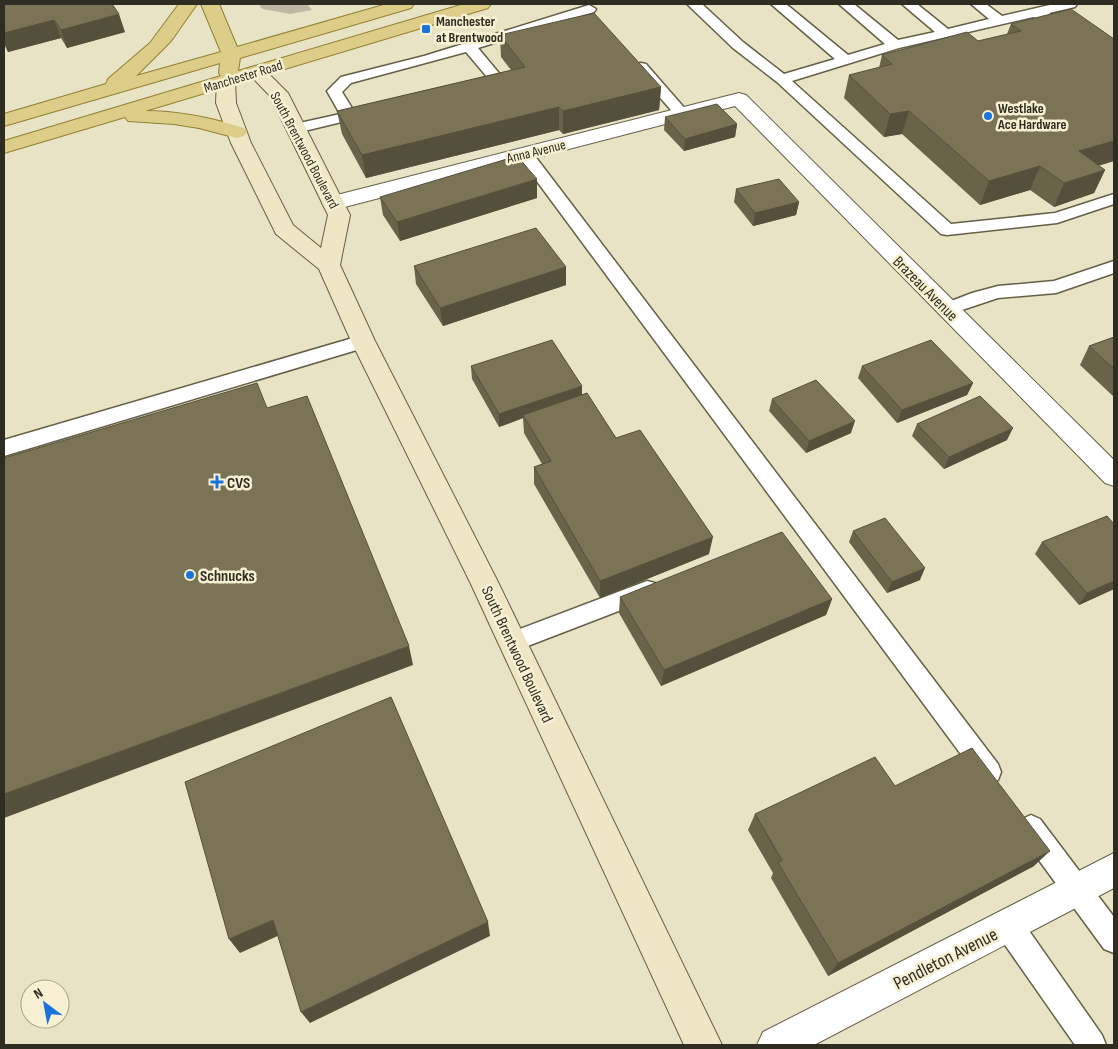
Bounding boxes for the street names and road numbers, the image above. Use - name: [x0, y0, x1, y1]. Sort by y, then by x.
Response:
- street label: Manchester Road: [202, 56, 285, 96]
- street label: South Brentwood Boulevard: [267, 89, 343, 212]
- street label: Anna Avenue: [504, 136, 567, 167]
- street label: Brazeau Avenue: [888, 253, 961, 326]
- street label: South Brentwood Boulevard: [477, 583, 557, 726]
- street label: Pendleton Avenue: [890, 923, 1002, 995]

